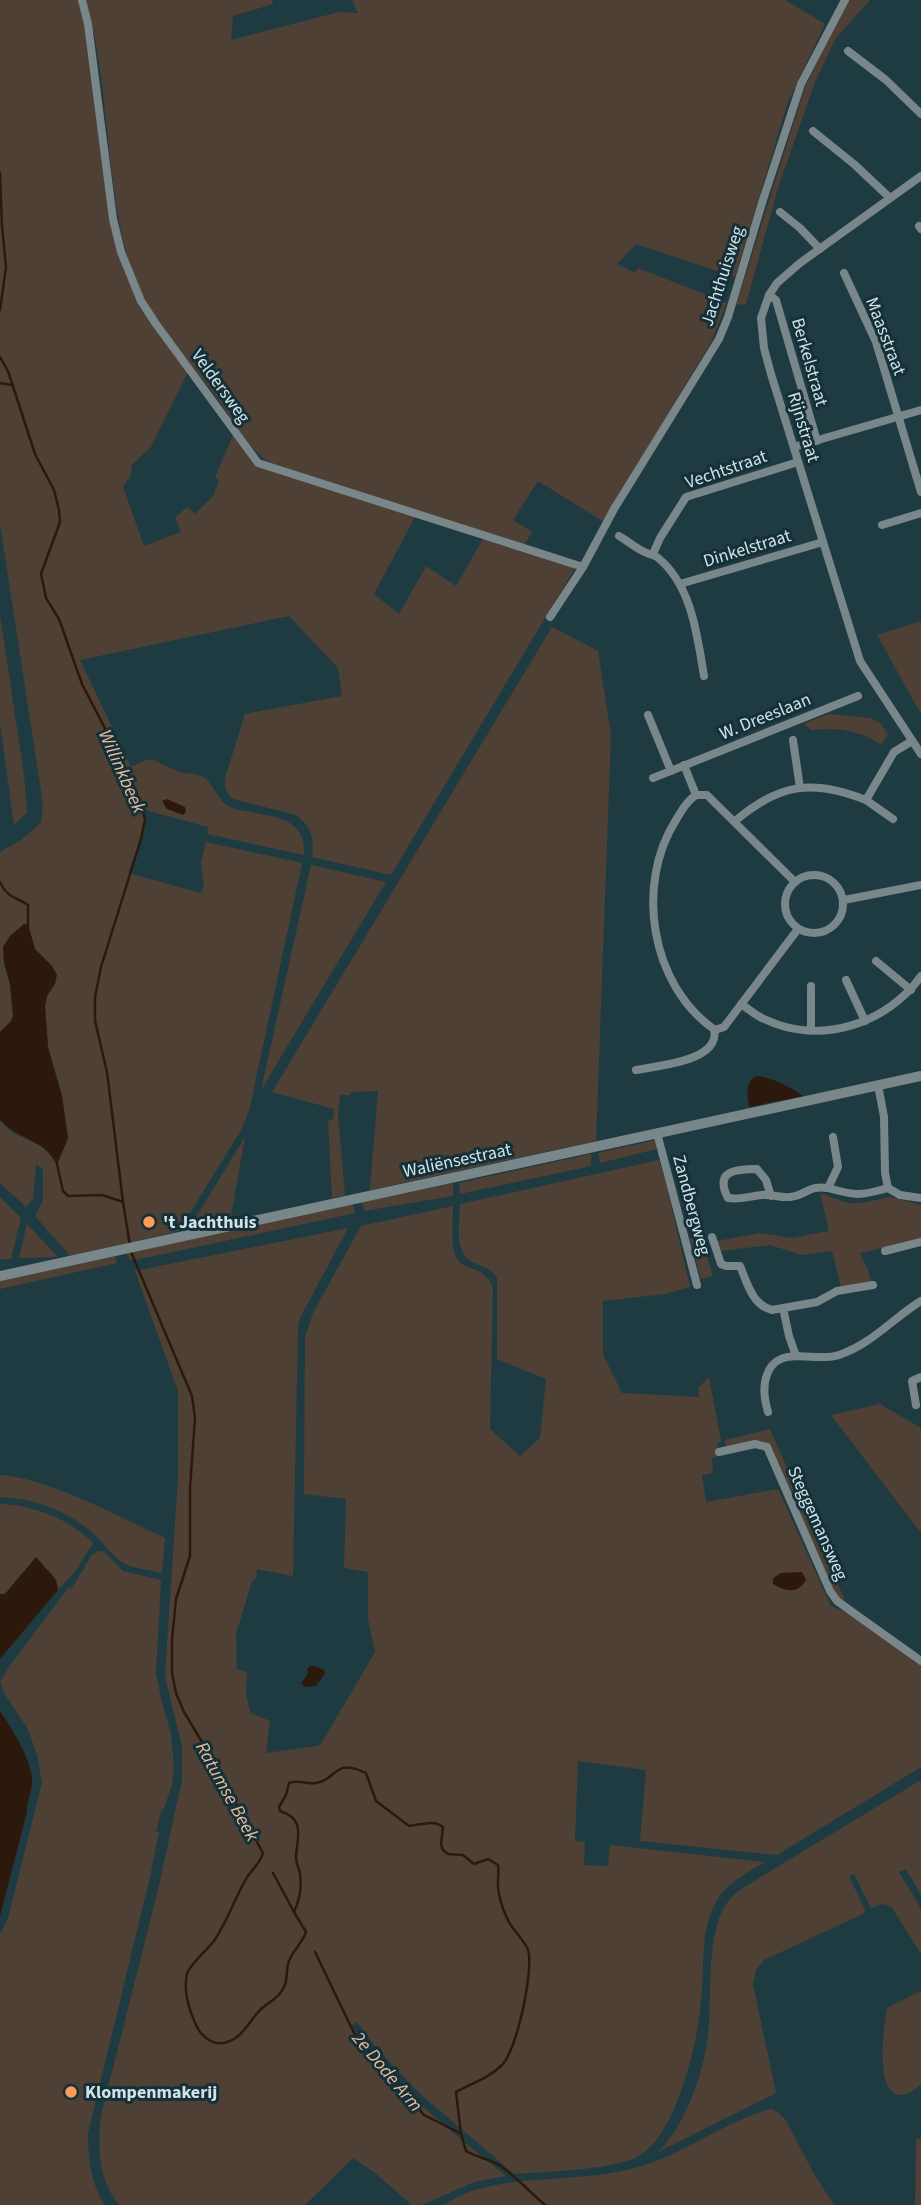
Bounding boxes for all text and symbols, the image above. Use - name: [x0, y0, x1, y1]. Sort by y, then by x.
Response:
- street label: Jachthuisweg: [695, 223, 750, 329]
- street label: Maasstraat: [859, 293, 912, 379]
- street label: Berkelstraat: [785, 315, 834, 409]
- street label: Veldersweg: [185, 344, 256, 428]
- street label: Rijnstraat: [781, 389, 826, 465]
- street label: Vechtstraat: [682, 444, 770, 495]
- street label: Dinkelstraat: [700, 523, 794, 574]
- street label: W. Dreeslaan: [716, 687, 815, 746]
- water label: Willinkbeek: [91, 725, 153, 819]
- street label: Waliënsestraat: [401, 1137, 514, 1184]
- street label: Zandbergweg: [666, 1152, 717, 1258]
- place label: 't Jachthuis: [163, 1210, 257, 1235]
- marker: 't Jachthuis: [141, 1214, 157, 1230]
- street label: Steggemansweg: [781, 1462, 854, 1584]
- water label: Ratumse Beek: [188, 1737, 266, 1847]
- water label: 2e Dode Arm: [345, 2025, 429, 2118]
- place label: Klompenmakerij: [85, 2080, 217, 2105]
- marker: Klompenmakerij: [63, 2084, 79, 2100]

